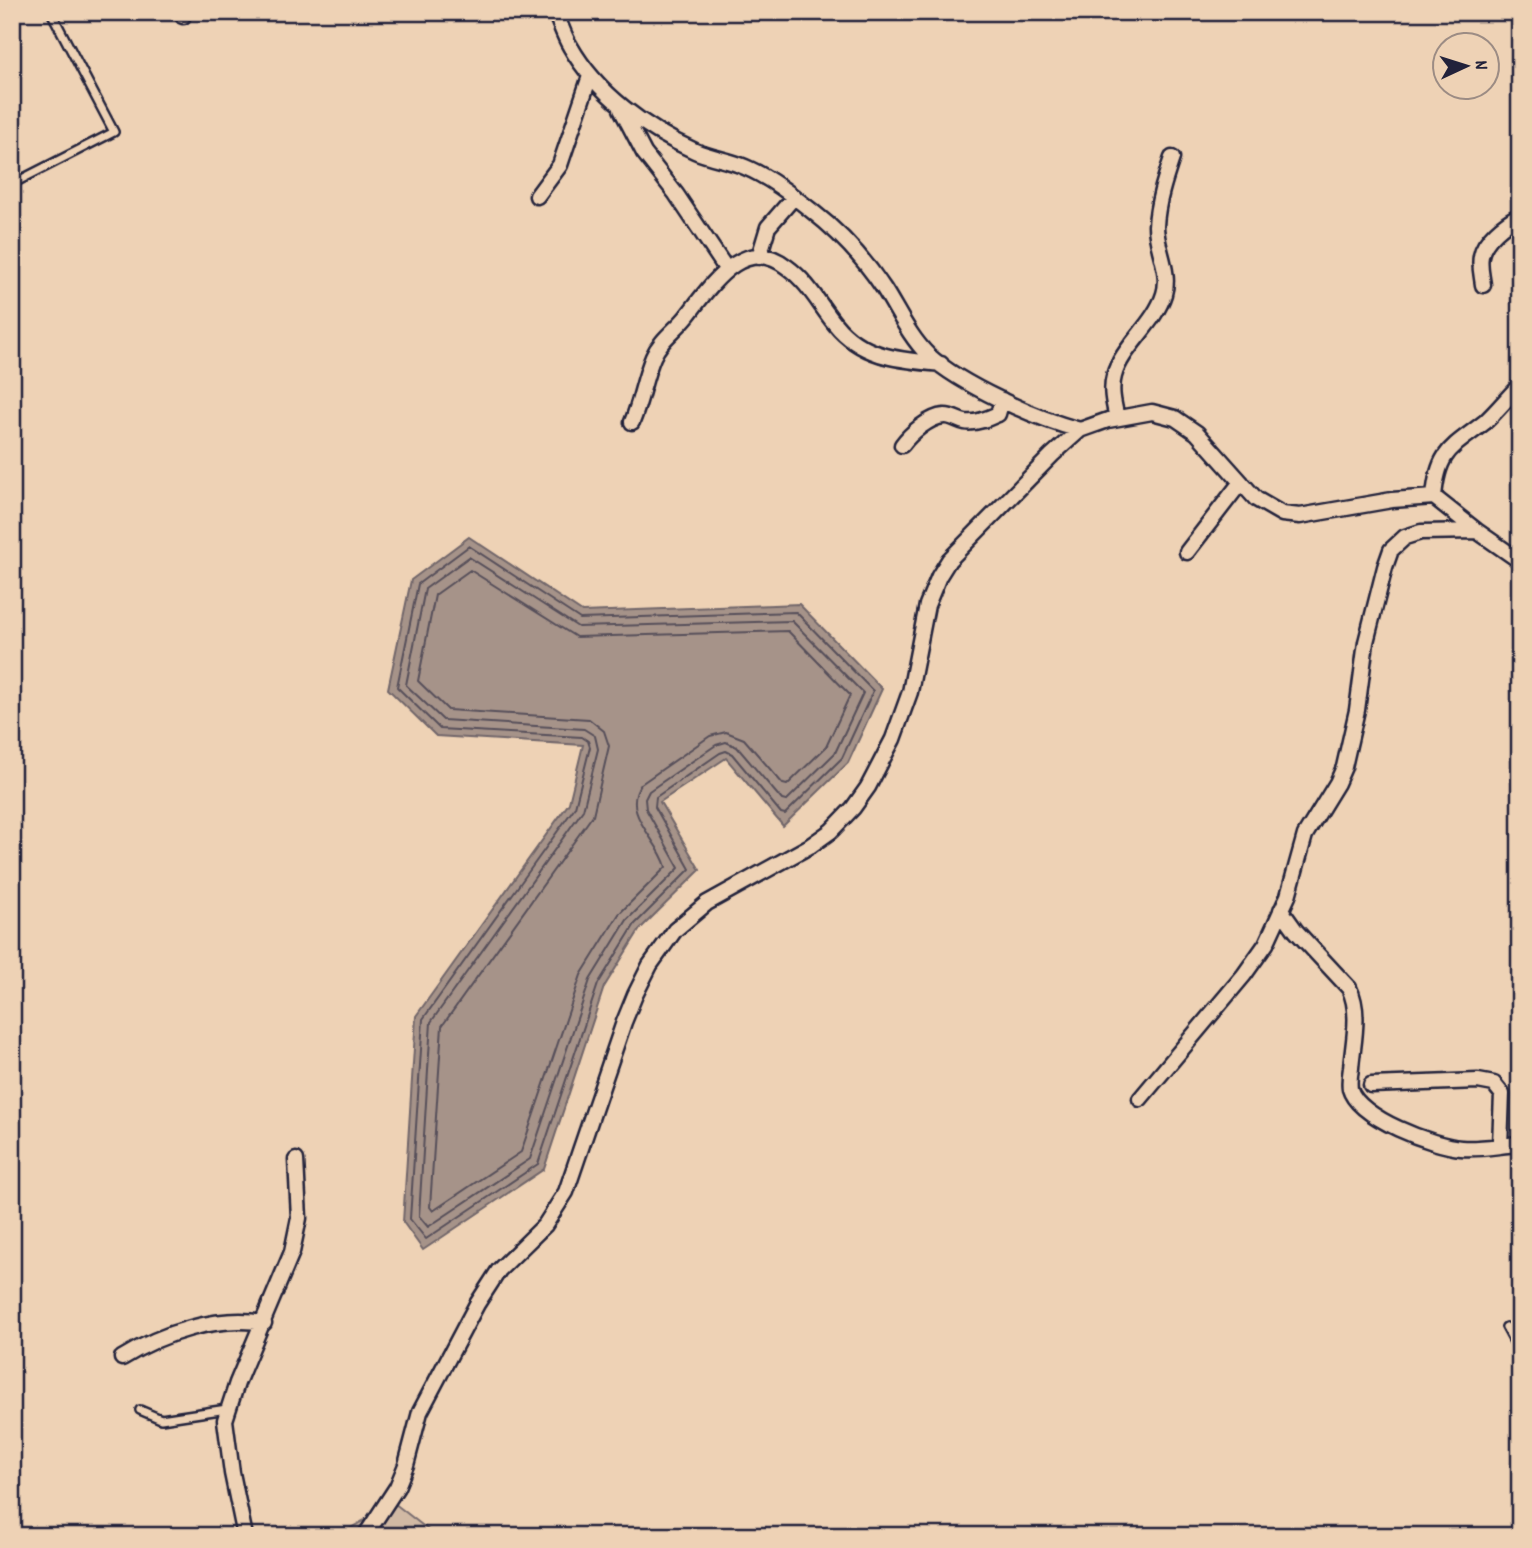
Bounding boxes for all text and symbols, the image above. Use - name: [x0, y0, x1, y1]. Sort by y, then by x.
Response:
- north arrow: [1430, 32, 1500, 102]
- text: N: [1466, 59, 1493, 71]

